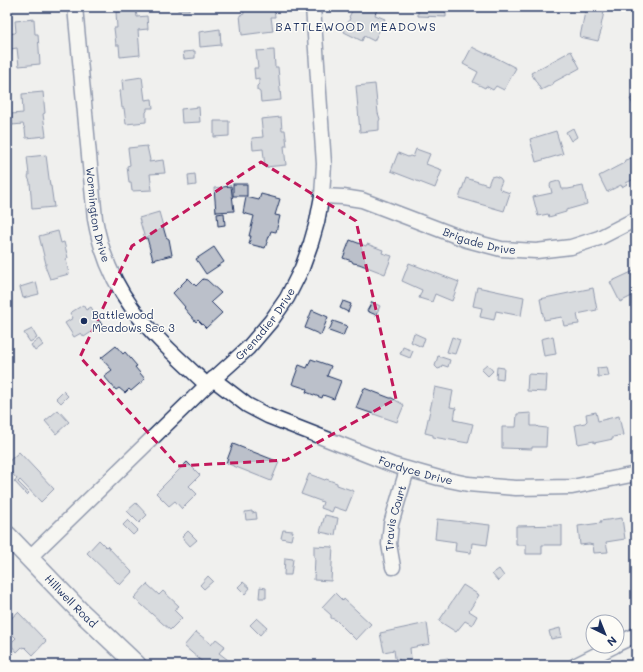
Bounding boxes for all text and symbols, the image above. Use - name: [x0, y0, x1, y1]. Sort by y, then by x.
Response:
- district label: BATTLEWOOD MEADOWS: [275, 18, 437, 34]
- street label: Wormington Drive: [83, 166, 114, 264]
- street label: Brigade Drive: [441, 224, 517, 257]
- street label: Grenadier Drive: [232, 285, 298, 363]
- place label: Battlewood Meadows Sec 3: [92, 307, 175, 335]
- marker: Battlewood Meadows Sec 3: [79, 316, 89, 326]
- street label: Fordyce Drive: [376, 452, 454, 488]
- street label: Travis Court: [381, 483, 409, 552]
- street label: Hillwell Road: [42, 571, 101, 630]
- north arrow: [585, 614, 625, 654]
- text: N: [604, 633, 620, 650]

